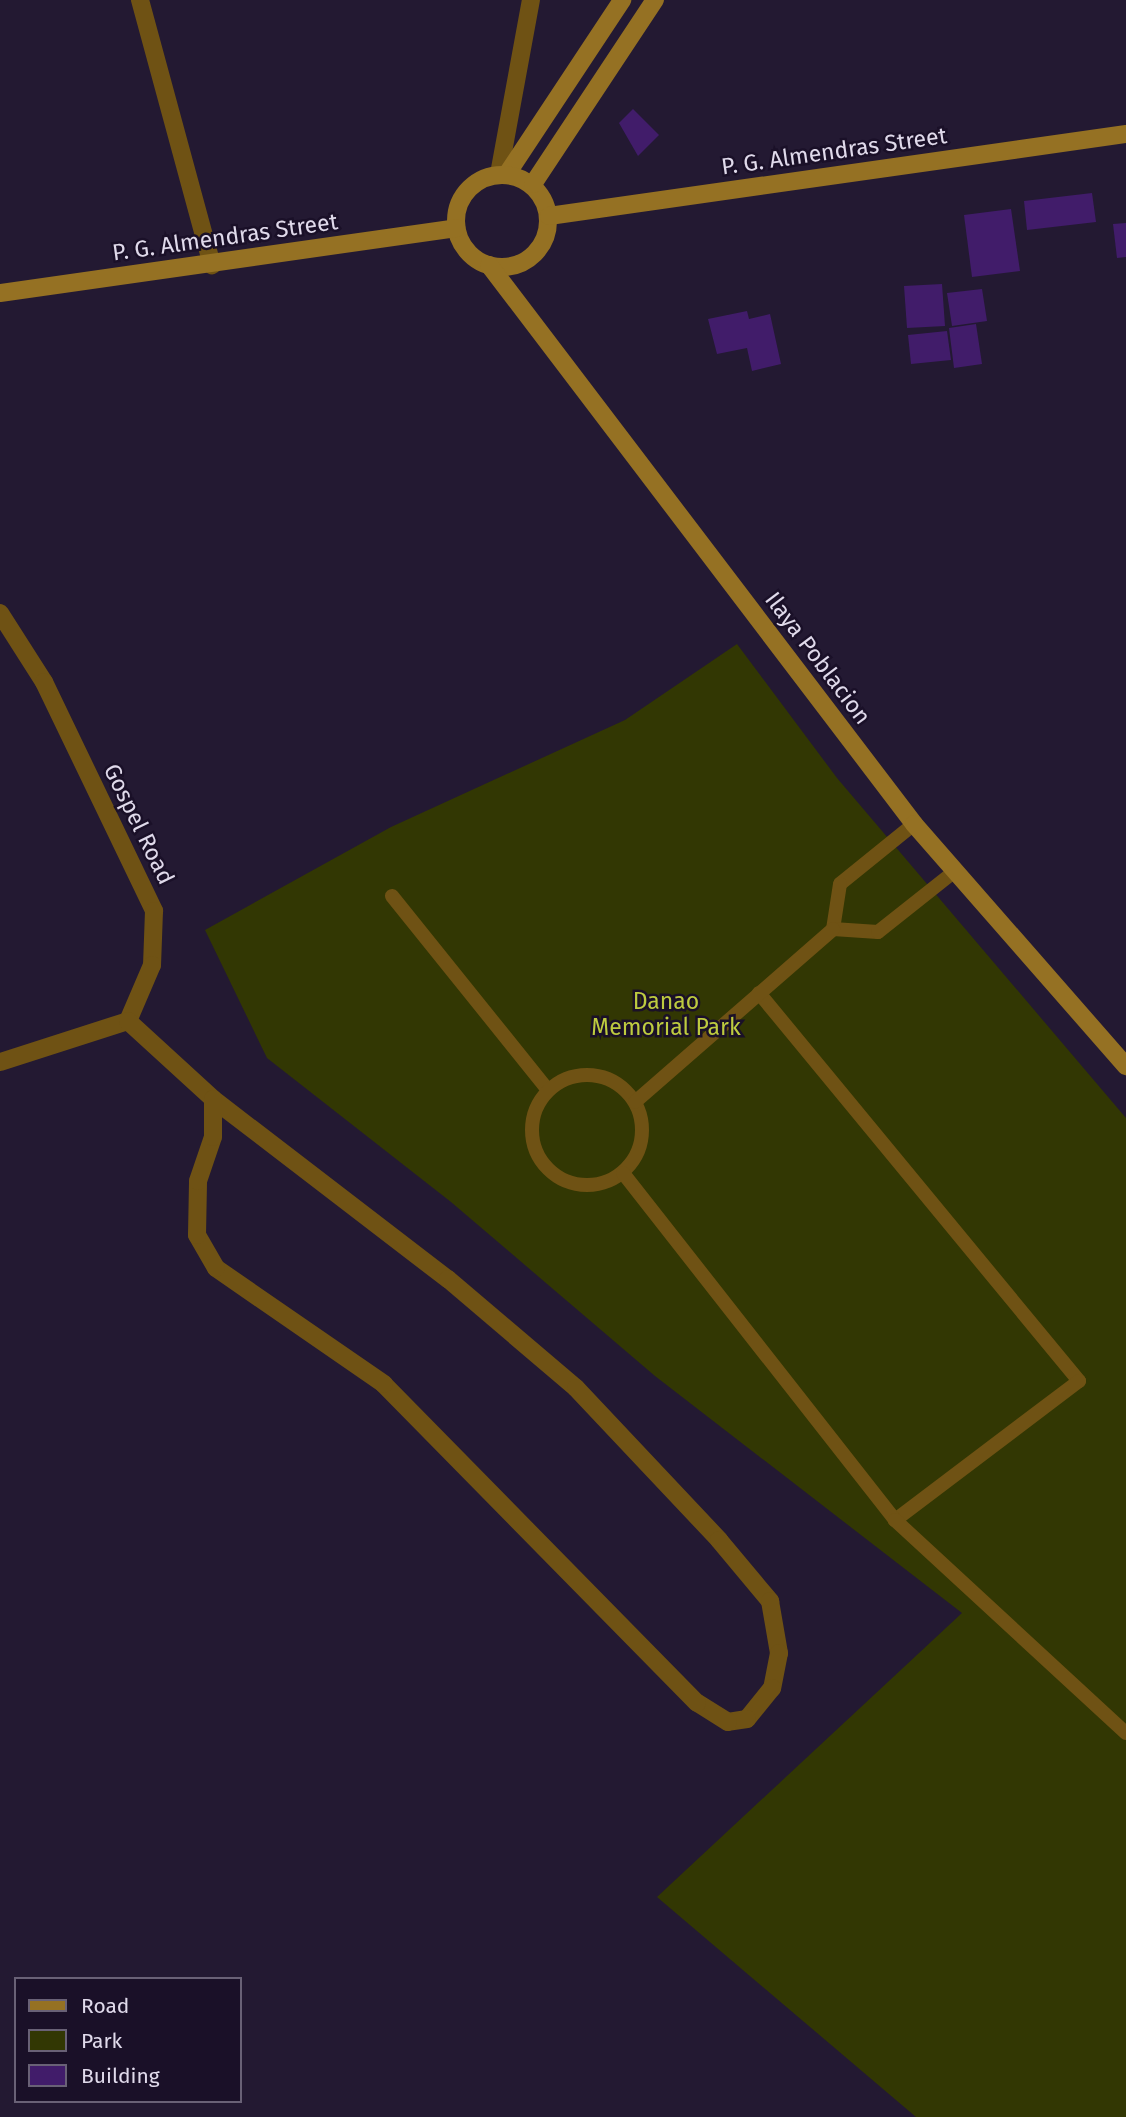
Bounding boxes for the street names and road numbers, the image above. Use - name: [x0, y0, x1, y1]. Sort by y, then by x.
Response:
- street label: P. G. Almendras Street: [720, 122, 948, 180]
- street label: P. G. Almendras Street: [111, 208, 339, 266]
- street label: Ilaya Poblacion: [759, 586, 877, 730]
- street label: Gospel Road: [98, 759, 180, 889]

